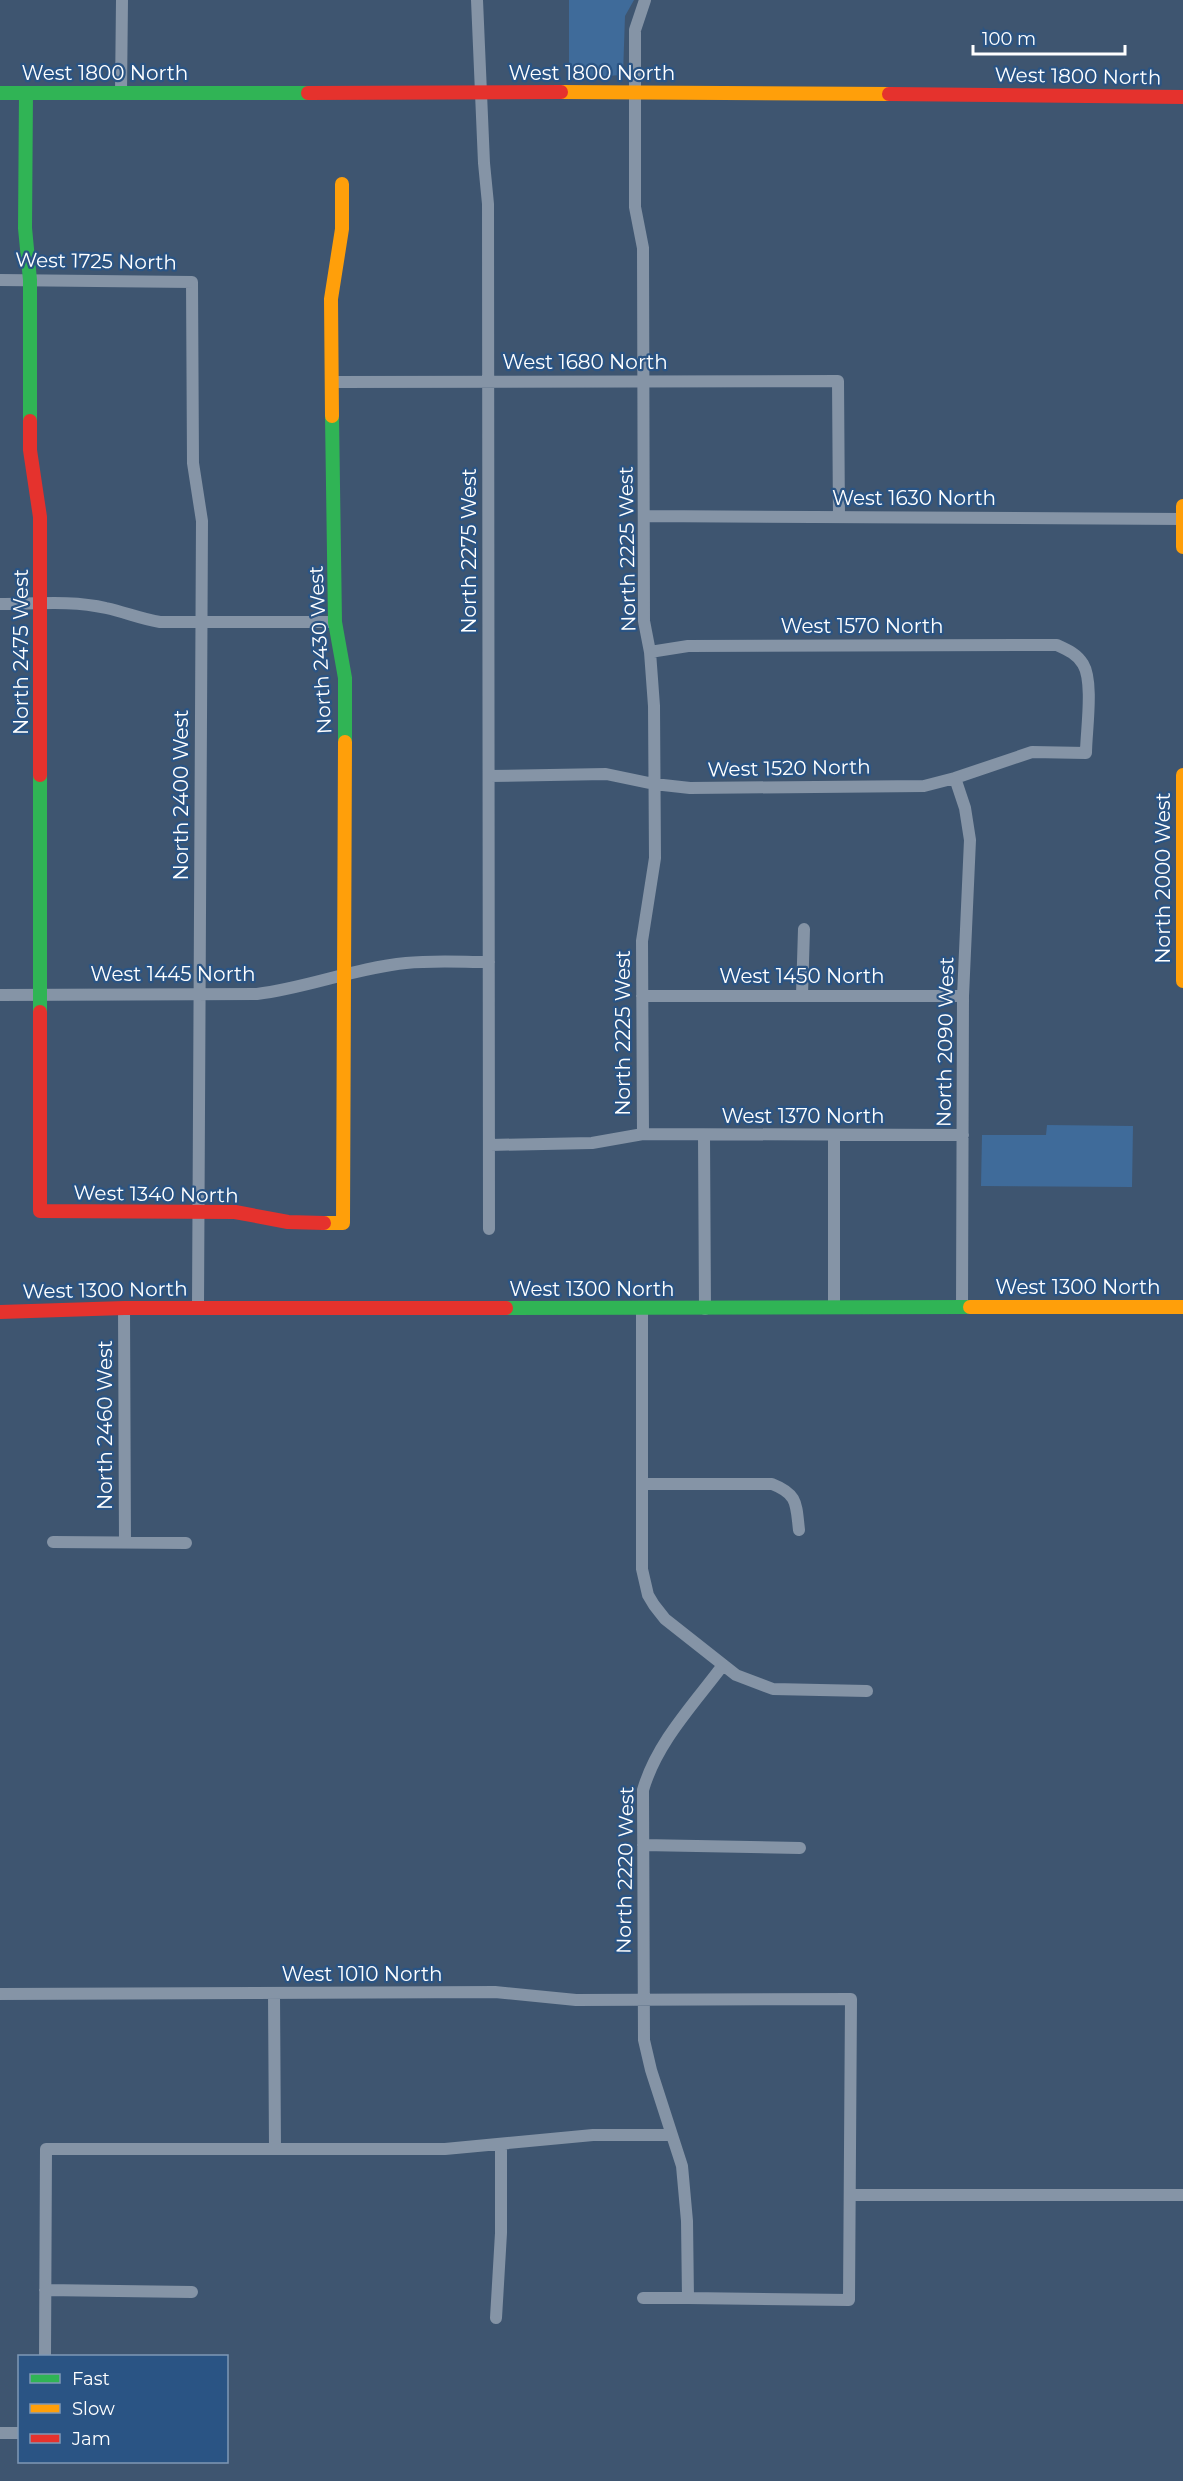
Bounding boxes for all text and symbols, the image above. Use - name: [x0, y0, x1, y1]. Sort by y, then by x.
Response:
- scale bar: [973, 18, 1124, 56]
- text: 100 m: [982, 28, 1036, 50]
- street label: West 1800 North: [22, 61, 188, 85]
- street label: West 1800 North: [509, 61, 675, 85]
- street label: West 1800 North: [994, 63, 1162, 89]
- street label: West 1725 North: [15, 248, 177, 274]
- street label: West 1680 North: [502, 350, 668, 374]
- street label: North 2225 West: [614, 466, 640, 632]
- street label: North 2275 West: [457, 468, 481, 634]
- street label: West 1630 North: [832, 486, 996, 510]
- street label: North 2430 West: [304, 565, 336, 735]
- street label: North 2475 West: [9, 569, 33, 735]
- street label: West 1570 North: [780, 614, 944, 638]
- street label: North 2400 West: [169, 710, 193, 880]
- street label: West 1520 North: [707, 755, 871, 781]
- street label: North 2000 West: [1151, 792, 1175, 964]
- street label: North 2225 West: [611, 950, 635, 1116]
- street label: North 2090 West: [932, 957, 958, 1127]
- street label: West 1445 North: [90, 962, 256, 986]
- street label: West 1450 North: [719, 964, 885, 988]
- street label: West 1370 North: [721, 1104, 885, 1128]
- street label: West 1340 North: [73, 1181, 239, 1207]
- street label: West 1300 North: [995, 1275, 1161, 1299]
- street label: West 1300 North: [22, 1277, 188, 1303]
- street label: West 1300 North: [509, 1277, 675, 1301]
- street label: North 2460 West: [93, 1340, 117, 1510]
- street label: North 2220 West: [612, 1786, 638, 1954]
- street label: West 1010 North: [281, 1962, 443, 1986]
- legend: [18, 2355, 228, 2463]
- text: Fast: [72, 2368, 110, 2390]
- text: Slow: [72, 2398, 115, 2420]
- text: Jam: [71, 2428, 111, 2450]

